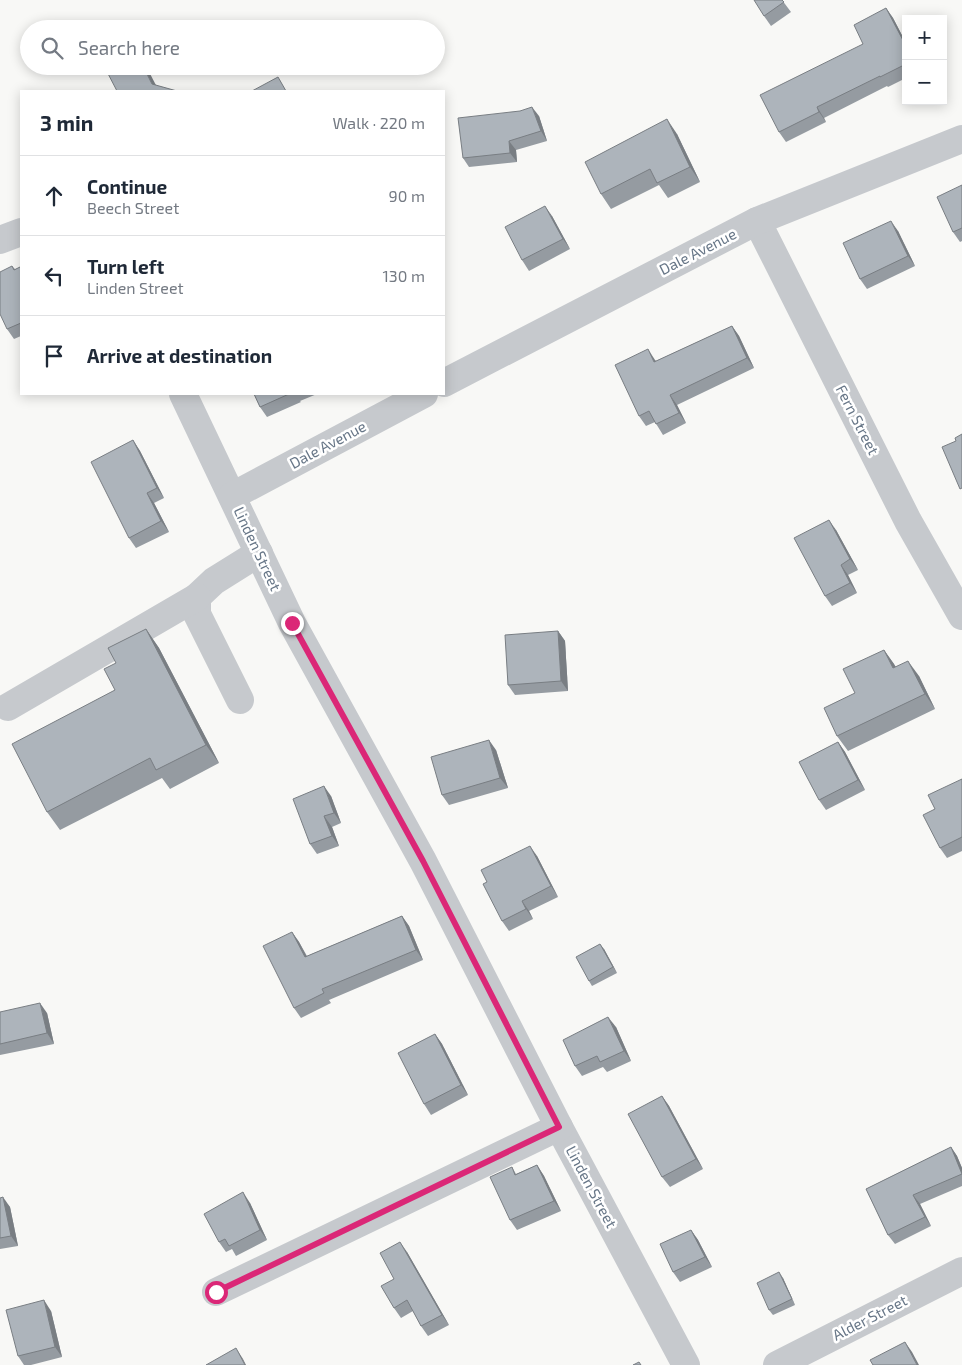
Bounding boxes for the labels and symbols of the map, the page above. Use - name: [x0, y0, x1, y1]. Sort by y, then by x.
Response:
- street label: Dale Avenue: [656, 224, 739, 278]
- street label: Fern Street: [833, 382, 883, 458]
- street label: Dale Avenue: [286, 416, 369, 472]
- street label: Linden Street: [231, 504, 285, 594]
- route end: [281, 612, 304, 635]
- street label: Linden Street: [563, 1142, 621, 1231]
- route start: [205, 1281, 228, 1304]
- street label: Alder Street: [829, 1291, 910, 1344]

